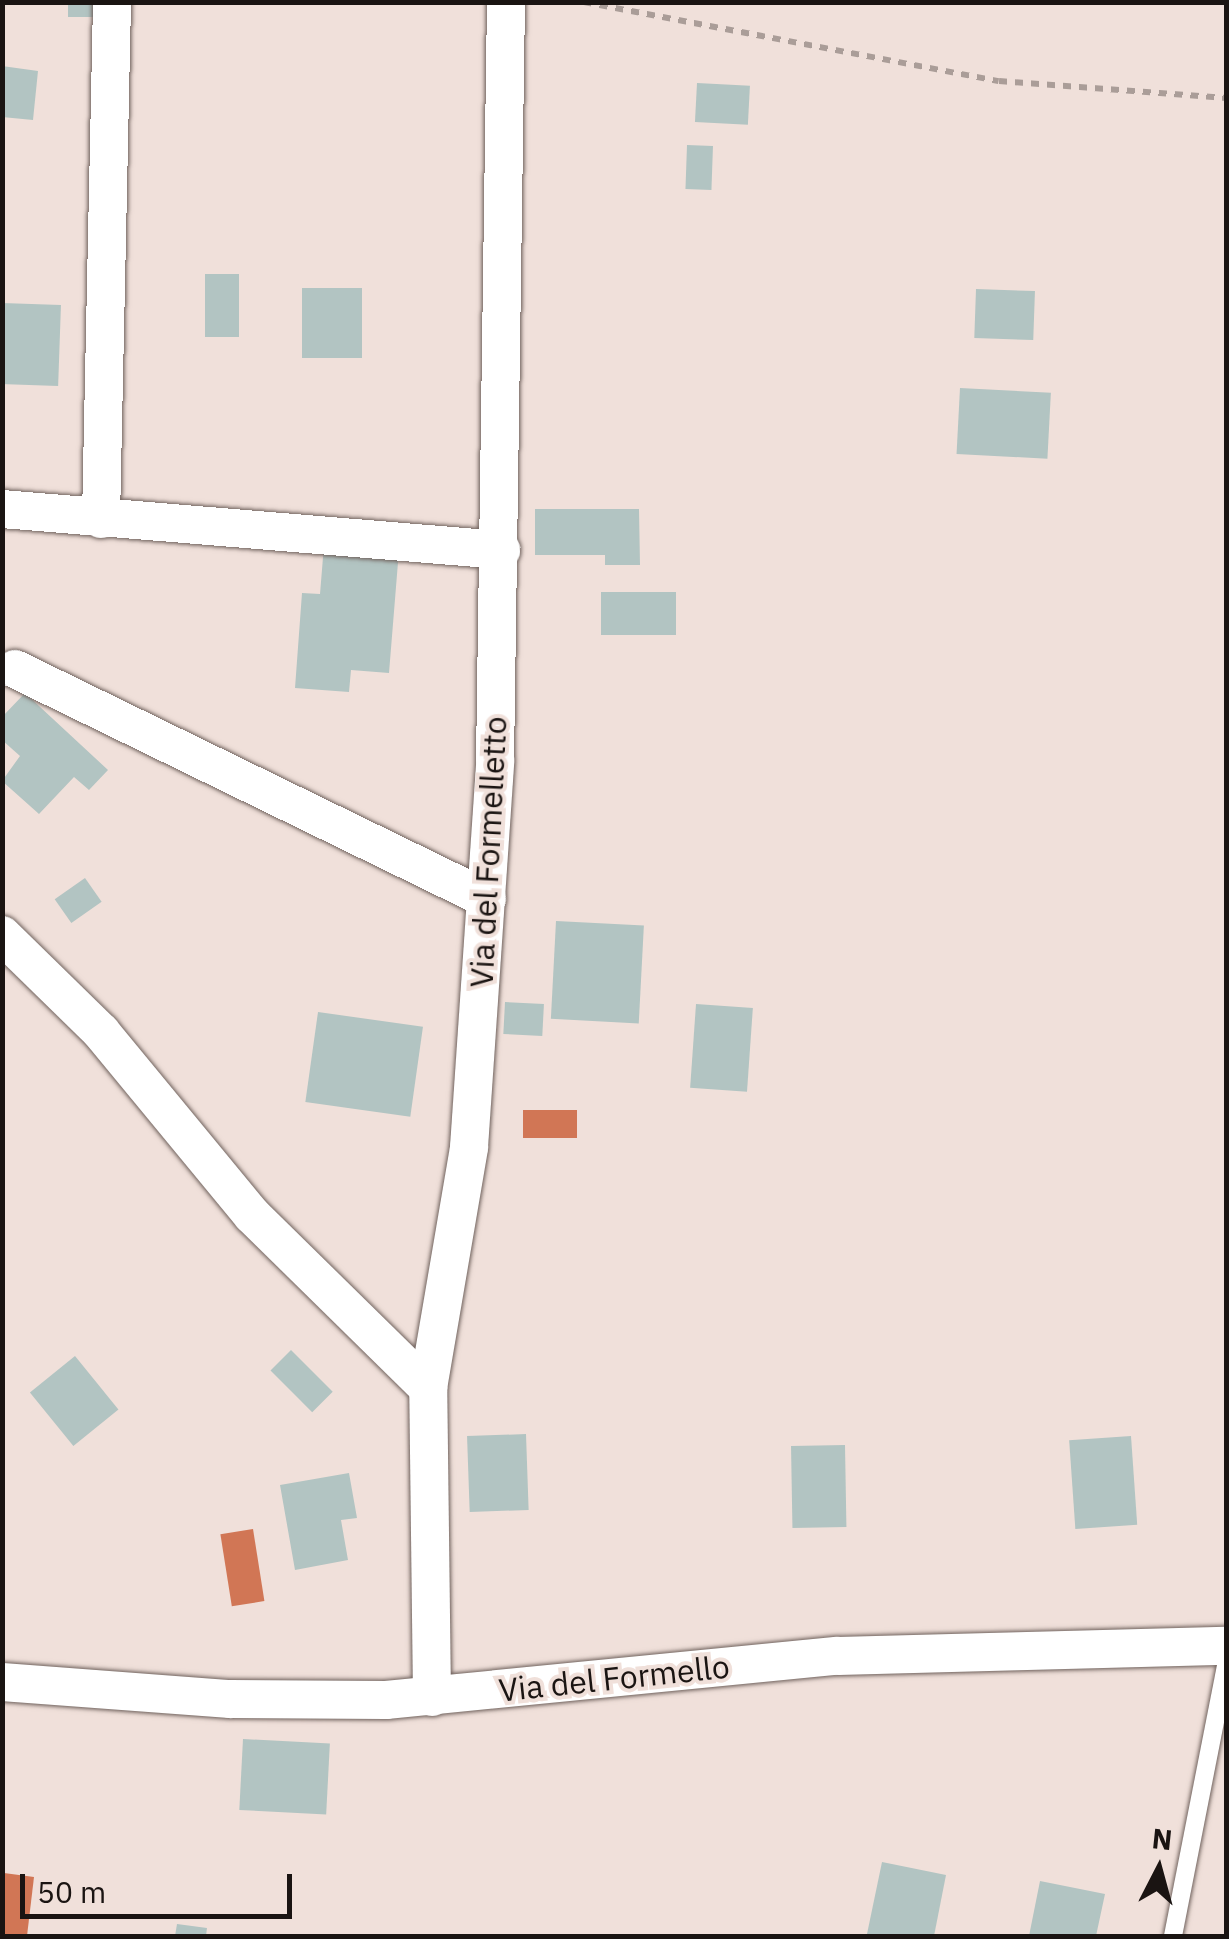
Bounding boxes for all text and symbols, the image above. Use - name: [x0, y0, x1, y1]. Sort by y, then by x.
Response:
- street label: Via del Formelletto: [462, 715, 514, 989]
- street label: Via del Formello: [497, 1647, 731, 1709]
- north arrow: [1109, 1819, 1209, 1919]
- text: N: [1150, 1819, 1174, 1858]
- scale bar: [25, 1854, 298, 1916]
- text: 50 m: [37, 1872, 106, 1911]

